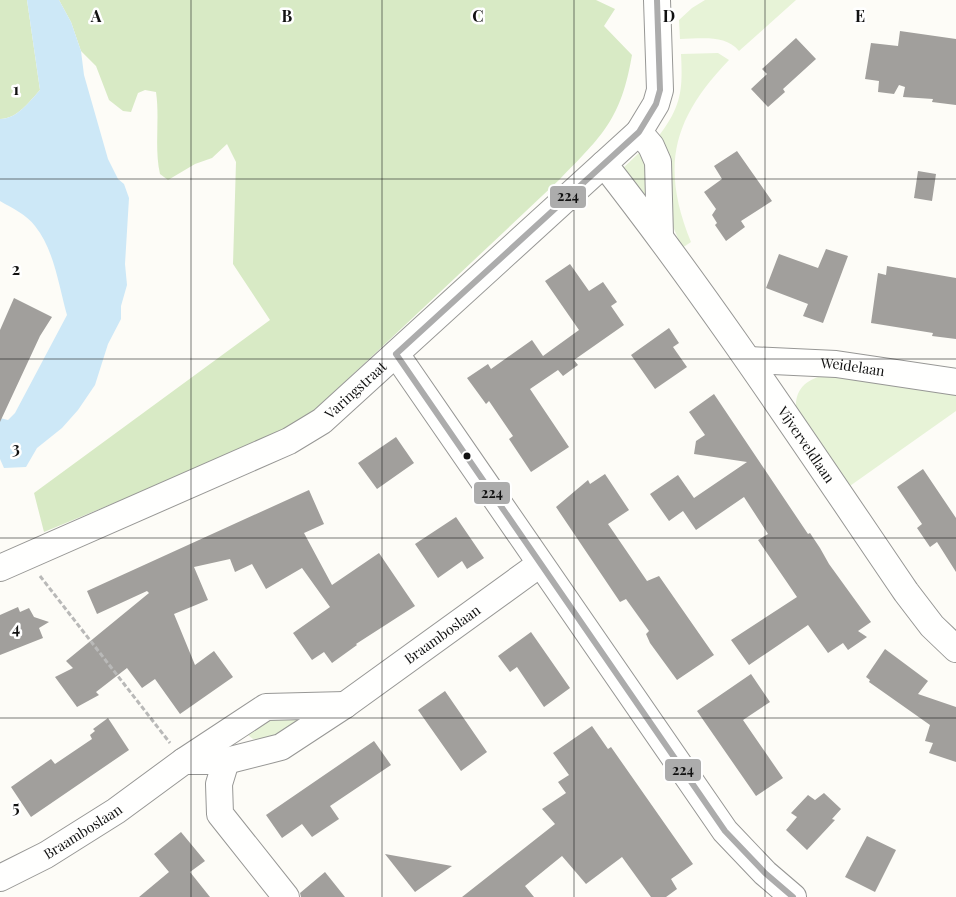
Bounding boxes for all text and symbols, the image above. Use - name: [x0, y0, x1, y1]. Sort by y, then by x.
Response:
- text: A: [90, 5, 102, 26]
- text: B: [282, 5, 293, 26]
- text: C: [472, 5, 484, 26]
- text: D: [663, 5, 675, 26]
- text: E: [855, 5, 865, 26]
- text: 1: [13, 78, 19, 99]
- line badge: 224: [549, 185, 587, 209]
- text: 224: [557, 186, 579, 205]
- text: 2: [12, 258, 20, 279]
- street label: Weidelaan: [819, 353, 887, 380]
- street label: Varingstraat: [320, 356, 391, 424]
- street label: Vijverveldlaan: [773, 402, 840, 487]
- text: 3: [12, 437, 20, 458]
- unlabelled marker: [462, 451, 472, 461]
- line badge: 224: [473, 481, 511, 505]
- text: 224: [481, 483, 503, 502]
- street label: Braamboslaan: [400, 600, 484, 668]
- text: 4: [12, 617, 20, 638]
- line badge: 224: [664, 758, 702, 782]
- text: 224: [672, 760, 694, 779]
- text: 5: [12, 796, 20, 817]
- street label: Braamboslaan: [40, 799, 126, 863]

